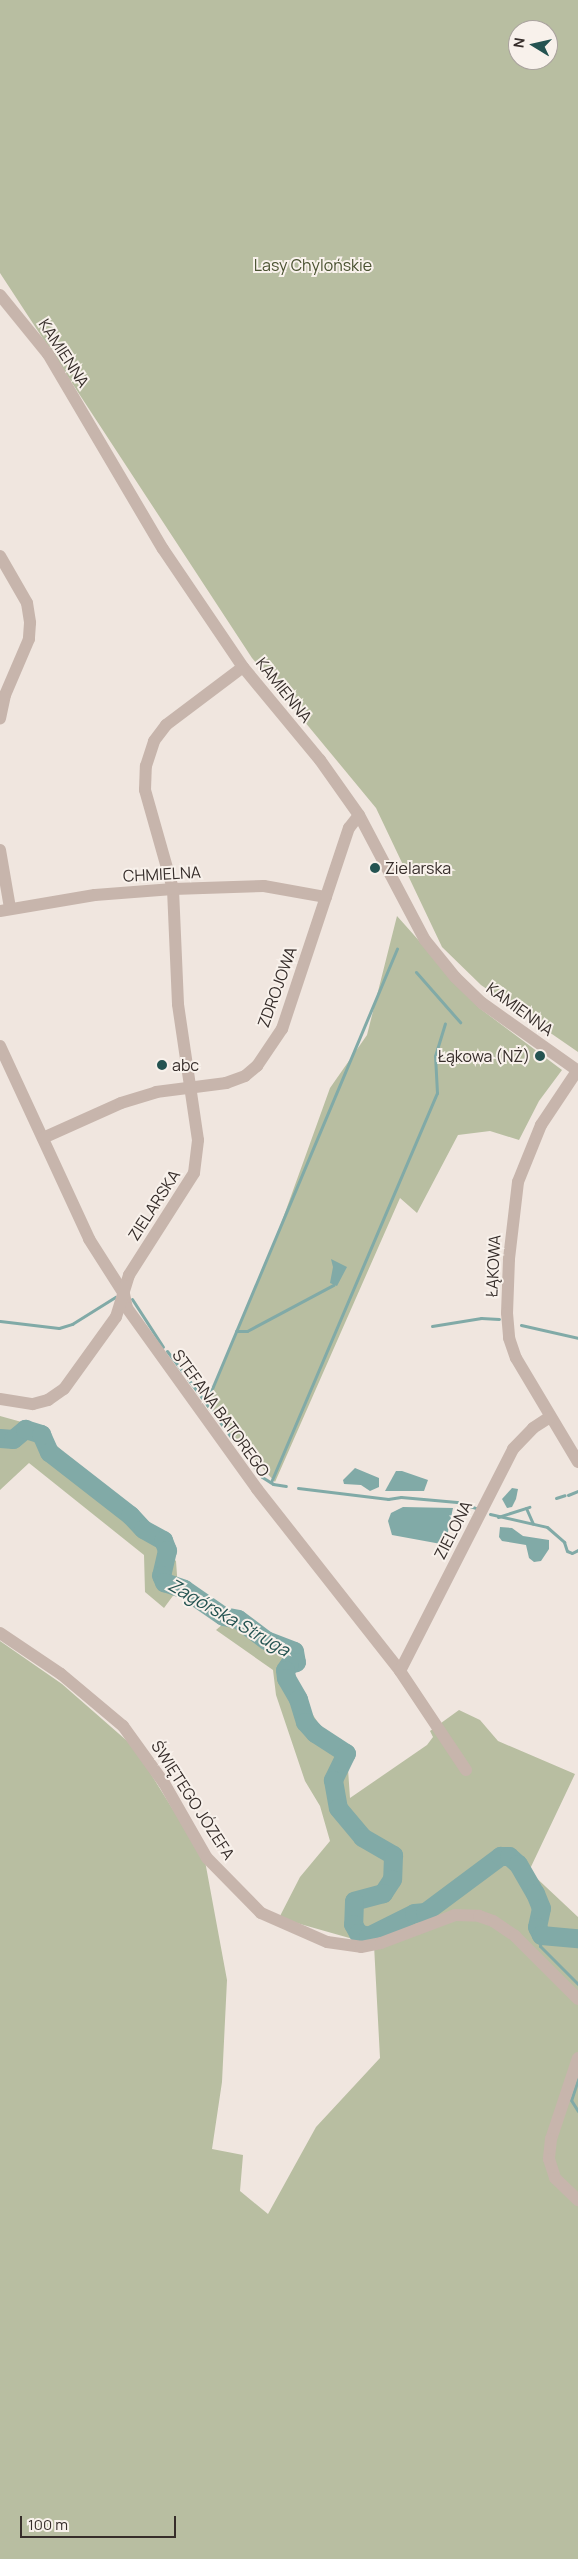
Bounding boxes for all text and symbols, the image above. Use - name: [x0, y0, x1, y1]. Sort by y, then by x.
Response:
- north arrow: [508, 20, 558, 70]
- text: N: [509, 36, 529, 49]
- park label: Lasy Chylońskie: [254, 255, 372, 275]
- street label: KAMIENNA: [35, 315, 93, 391]
- street label: KAMIENNA: [252, 654, 316, 726]
- place label: Zielarska: [385, 858, 451, 878]
- street label: CHMIELNA: [123, 862, 201, 886]
- marker: Zielarska: [369, 862, 381, 874]
- street label: ZDROJOWA: [253, 944, 301, 1030]
- street label: KAMIENNA: [483, 978, 557, 1040]
- place label: Łąkowa (NŻ): [438, 1046, 530, 1066]
- marker: Łąkowa (NŻ): [534, 1050, 546, 1062]
- place label: abc: [172, 1055, 199, 1075]
- marker: abc: [156, 1059, 168, 1071]
- street label: ZIELARSKA: [124, 1166, 184, 1244]
- street label: ŁĄKOWA: [482, 1234, 504, 1298]
- street label: STEFANA BATOREGO: [168, 1346, 274, 1480]
- street label: ZIELONA: [430, 1497, 476, 1563]
- water label: Zagórska Struga: [164, 1573, 294, 1661]
- street label: ŚWIĘTEGO JÓZEFA: [147, 1737, 239, 1863]
- scale bar: [22, 2506, 179, 2538]
- text: 100 m: [28, 2514, 68, 2535]

